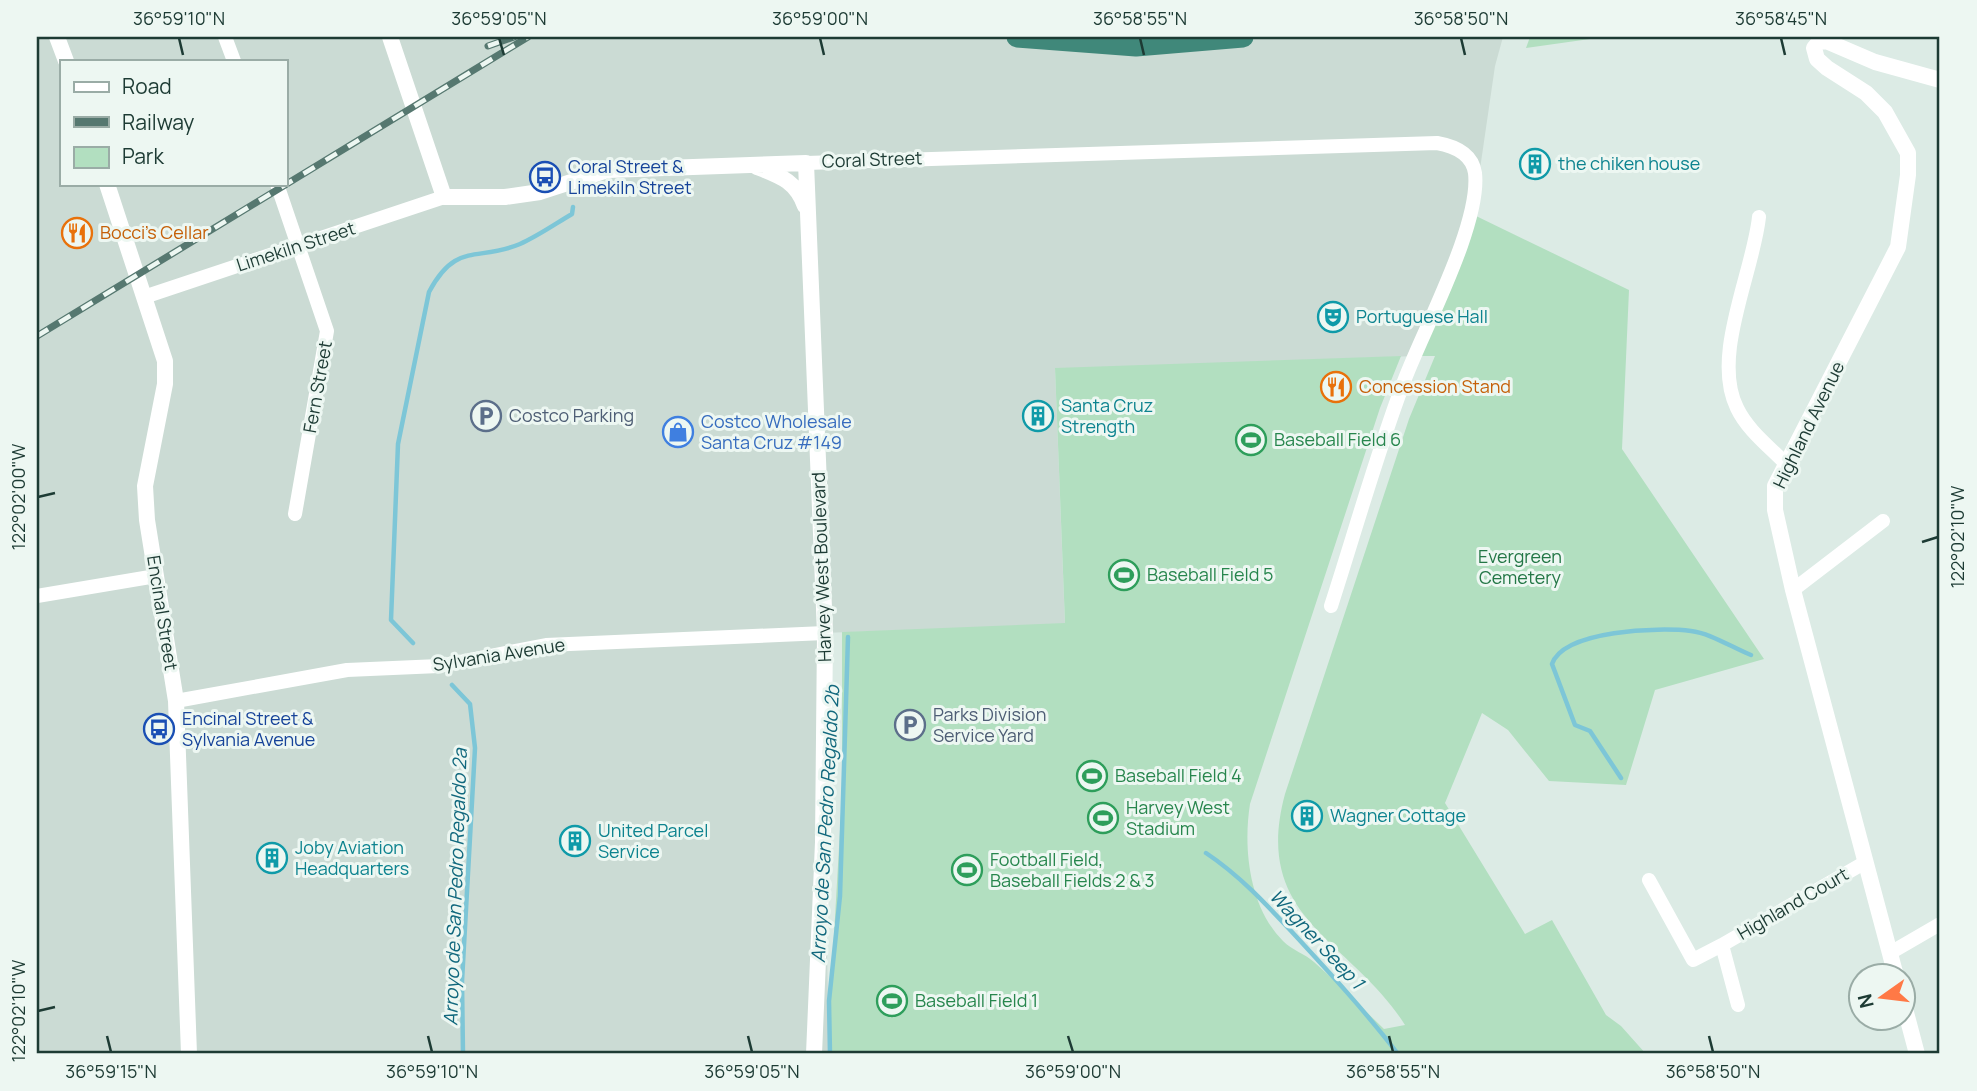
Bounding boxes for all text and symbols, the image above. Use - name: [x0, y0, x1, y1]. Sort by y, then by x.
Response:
- text: 36°59'10"N: [133, 6, 225, 30]
- text: 36°59'05"N: [451, 6, 547, 30]
- text: 36°59'00"N: [772, 6, 868, 30]
- text: 36°58'55"N: [1093, 6, 1187, 30]
- text: 36°58'50"N: [1414, 6, 1508, 30]
- text: 36°58'45"N: [1735, 6, 1827, 30]
- legend: [60, 60, 287, 186]
- text: Road: [122, 72, 172, 100]
- text: Railway: [122, 108, 194, 136]
- text: Park: [122, 142, 164, 170]
- street label: Coral Street: [821, 145, 923, 173]
- building icon: the chiken house: [1518, 147, 1552, 181]
- place label: the chiken house: [1558, 151, 1700, 175]
- place label: Coral Street & Limekiln Street: [568, 154, 692, 199]
- bus stop icon: Coral Street & Limekiln Street: [528, 160, 562, 194]
- restaurant icon: Bocci's Cellar: [60, 216, 94, 250]
- street label: Limekiln Street: [233, 216, 358, 277]
- place label: Bocci's Cellar: [100, 220, 209, 244]
- theatre icon: Portuguese Hall: [1316, 300, 1350, 334]
- place label: Portuguese Hall: [1356, 304, 1488, 328]
- street label: Fern Street: [297, 339, 337, 435]
- street label: Highland Avenue: [1767, 357, 1849, 492]
- restaurant icon: Concession Stand: [1319, 370, 1353, 404]
- place label: Concession Stand: [1359, 374, 1511, 398]
- place label: Santa Cruz Strength: [1061, 393, 1153, 438]
- parking icon: Costco Parking: [469, 399, 503, 433]
- building icon: Santa Cruz Strength: [1021, 399, 1055, 433]
- place label: Costco Parking: [509, 403, 634, 427]
- place label: Costco Wholesale Santa Cruz #149: [701, 409, 852, 454]
- shop icon: Costco Wholesale Santa Cruz #149: [661, 415, 695, 449]
- sports icon: Baseball Field 6: [1234, 423, 1268, 457]
- place label: Baseball Field 6: [1274, 427, 1401, 451]
- text: 122°02'00"W: [6, 444, 30, 550]
- street label: Harvey West Boulevard: [806, 472, 836, 662]
- text: 122°02'10"W: [1945, 486, 1969, 588]
- park label: Evergreen Cemetery: [1478, 544, 1562, 589]
- street label: Encinal Street: [142, 554, 184, 672]
- sports icon: Baseball Field 5: [1107, 558, 1141, 592]
- place label: Baseball Field 5: [1147, 562, 1273, 586]
- street label: Sylvania Avenue: [431, 632, 567, 676]
- water label: Arroyo de San Pedro Regaldo 2b: [805, 683, 845, 963]
- place label: Parks Division Service Yard: [933, 702, 1046, 747]
- place label: Encinal Street & Sylvania Avenue: [182, 706, 315, 751]
- parking icon: Parks Division Service Yard: [893, 708, 927, 742]
- bus stop icon: Encinal Street & Sylvania Avenue: [142, 712, 176, 746]
- water label: Arroyo de San Pedro Regaldo 2a: [437, 747, 473, 1026]
- sports icon: Baseball Field 4: [1075, 759, 1109, 793]
- place label: Baseball Field 4: [1115, 763, 1242, 787]
- place label: Harvey West Stadium: [1126, 795, 1230, 840]
- building icon: Wagner Cottage: [1290, 799, 1324, 833]
- sports icon: Harvey West Stadium: [1086, 801, 1120, 835]
- place label: Wagner Cottage: [1330, 803, 1466, 827]
- place label: United Parcel Service: [598, 818, 708, 863]
- building icon: United Parcel Service: [558, 824, 592, 858]
- place label: Joby Aviation Headquarters: [295, 835, 409, 880]
- building icon: Joby Aviation Headquarters: [255, 841, 289, 875]
- place label: Football Field, Baseball Fields 2 & 3: [990, 847, 1155, 892]
- sports icon: Football Field, Baseball Fields 2 & 3: [950, 853, 984, 887]
- street label: Highland Court: [1732, 862, 1853, 945]
- water label: Wagner Seep 1: [1264, 883, 1371, 996]
- text: 122°02'10"W: [6, 960, 30, 1062]
- north arrow: [1848, 962, 1918, 1032]
- sports icon: Baseball Field 1: [875, 984, 909, 1018]
- place label: Baseball Field 1: [915, 988, 1038, 1012]
- text: N: [1851, 991, 1880, 1011]
- text: 36°59'15"N: [65, 1059, 157, 1083]
- text: 36°59'10"N: [386, 1059, 478, 1083]
- text: 36°59'05"N: [704, 1059, 800, 1083]
- text: 36°59'00"N: [1025, 1059, 1121, 1083]
- text: 36°58'55"N: [1346, 1059, 1440, 1083]
- text: 36°58'50"N: [1666, 1059, 1760, 1083]

